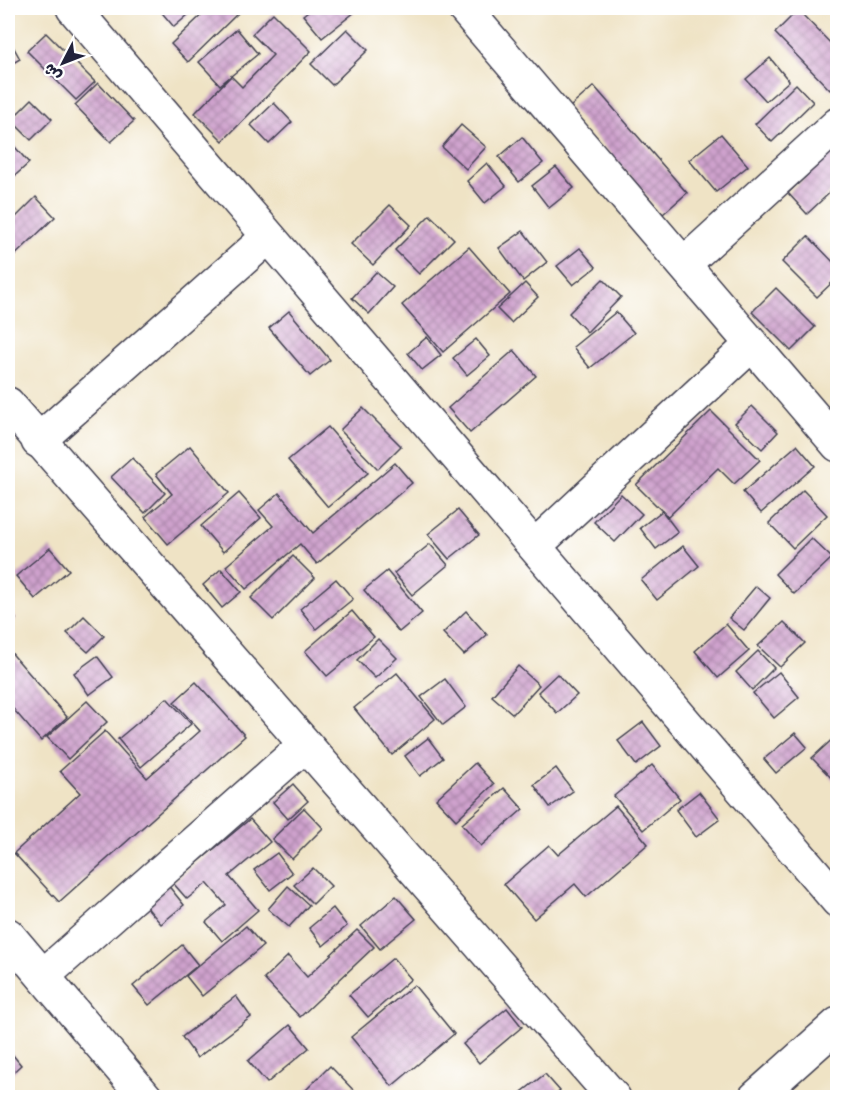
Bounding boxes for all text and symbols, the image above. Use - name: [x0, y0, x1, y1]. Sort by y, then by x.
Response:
- north arrow: [33, 33, 93, 93]
- text: ش: [38, 57, 68, 87]

